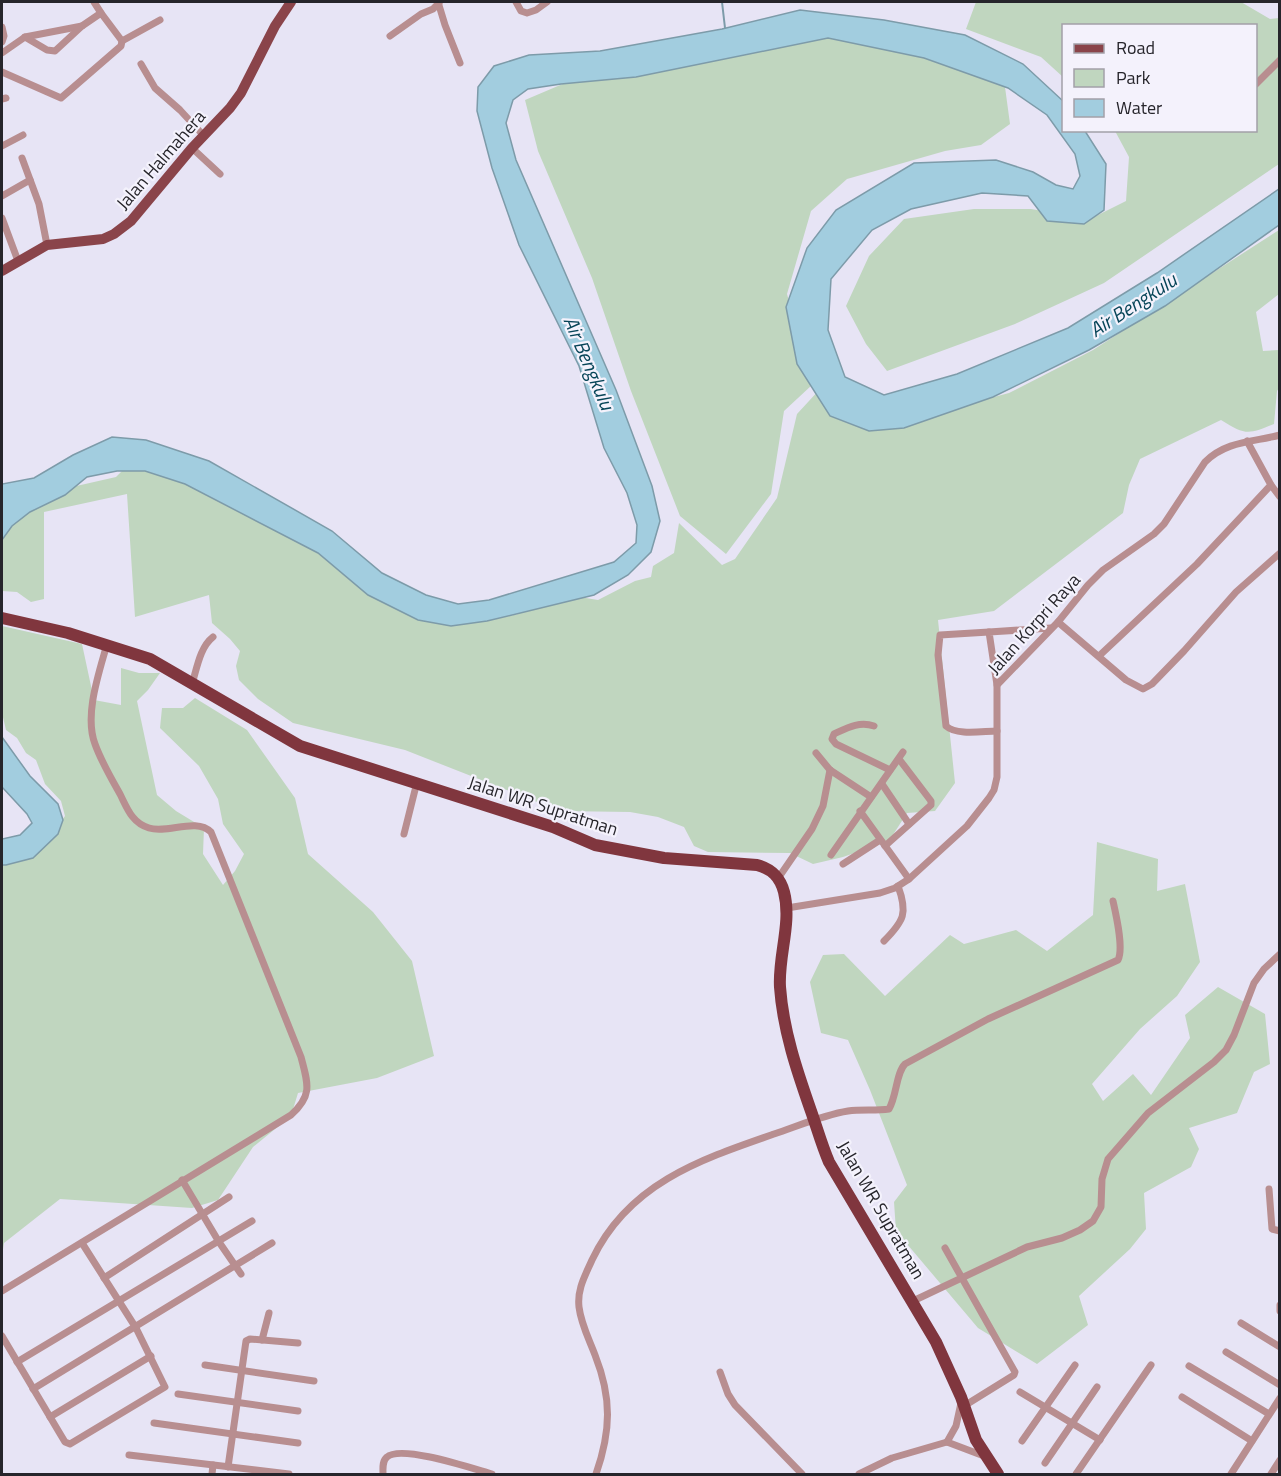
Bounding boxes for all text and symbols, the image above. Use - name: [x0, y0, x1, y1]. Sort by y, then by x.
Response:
- legend: [1062, 24, 1257, 132]
- text: Road: [1116, 34, 1155, 61]
- text: Park: [1116, 64, 1151, 91]
- text: Water: [1116, 94, 1162, 121]
- street label: Jalan Halmahera: [110, 104, 212, 215]
- water label: Air Bengkulu: [1083, 264, 1184, 345]
- water label: Air Bengkulu: [556, 311, 624, 415]
- street label: Jalan Korpri Raya: [981, 567, 1086, 680]
- street label: Jalan WR Supratman: [465, 769, 622, 842]
- street label: Jalan WR Supratman: [831, 1135, 932, 1284]

